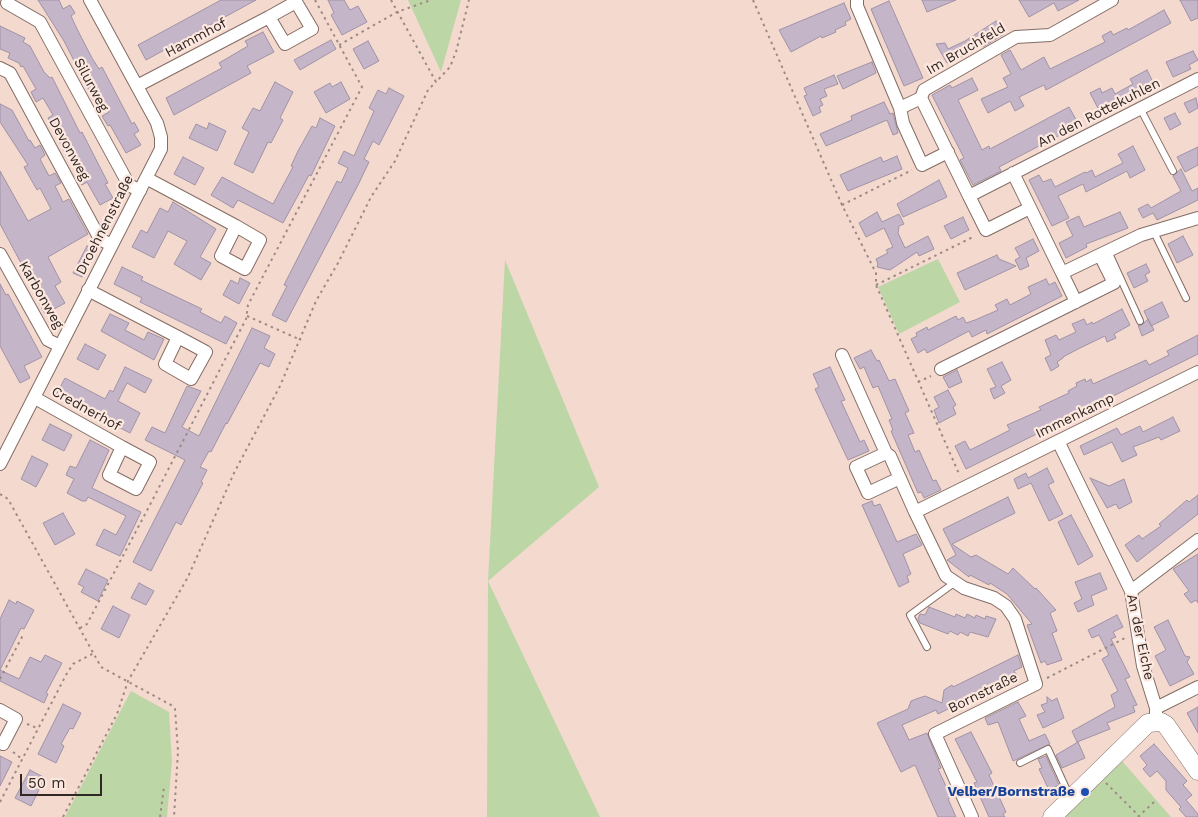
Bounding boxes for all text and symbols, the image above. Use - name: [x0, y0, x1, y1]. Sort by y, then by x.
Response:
- street label: Hammhof: [162, 15, 230, 61]
- street label: Im Bruchfeld: [923, 20, 1009, 78]
- street label: Silurweg: [70, 55, 112, 115]
- street label: An den Rottekuhlen: [1035, 75, 1163, 151]
- street label: Devonweg: [45, 115, 93, 183]
- street label: Droehnenstraße: [73, 172, 137, 278]
- street label: Karbonweg: [15, 258, 67, 332]
- street label: Crednerhof: [48, 383, 124, 435]
- street label: Immenkamp: [1033, 390, 1117, 442]
- street label: An der Eiche: [1123, 593, 1157, 681]
- street label: Bornstraße: [945, 669, 1021, 717]
- scale bar: [22, 764, 105, 796]
- text: 50 m: [28, 774, 65, 792]
- place label: Velber/Bornstraße: [948, 784, 1075, 800]
- marker: Velber/Bornstraße: [1079, 786, 1091, 798]

